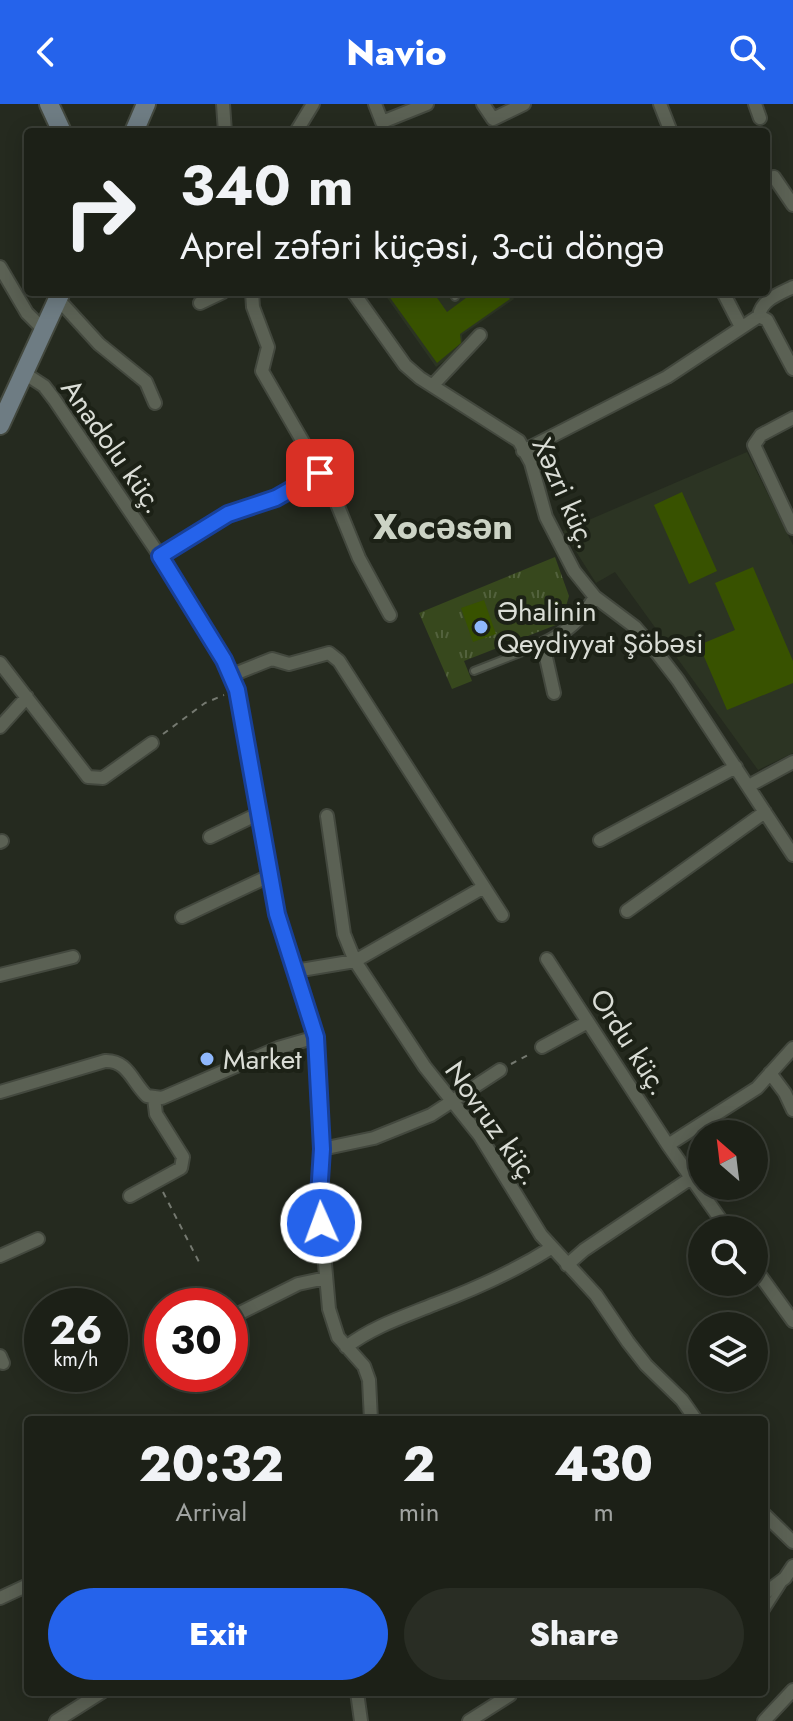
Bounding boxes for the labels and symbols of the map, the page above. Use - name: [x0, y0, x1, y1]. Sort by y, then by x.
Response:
- street label: Anadolu küç.: [51, 371, 174, 522]
- street label: Xəzri küç.: [522, 431, 607, 555]
- pin: [286, 439, 354, 507]
- district label: Xocəsən: [373, 500, 513, 552]
- place label: Əhalinin Qeydiyyat Şöbəsi: [497, 591, 703, 664]
- marker: Əhalinin Qeydiyyat Şöbəsi: [472, 618, 490, 636]
- street label: Ordu küç.: [580, 981, 679, 1104]
- place label: Market: [223, 1039, 302, 1080]
- marker: Market: [198, 1050, 216, 1068]
- street label: Novruz küç.: [435, 1053, 550, 1194]
- north arrow: [688, 1120, 768, 1200]
- position arrow: [279, 1181, 363, 1265]
- speed limit sign: 30: [144, 1288, 248, 1392]

